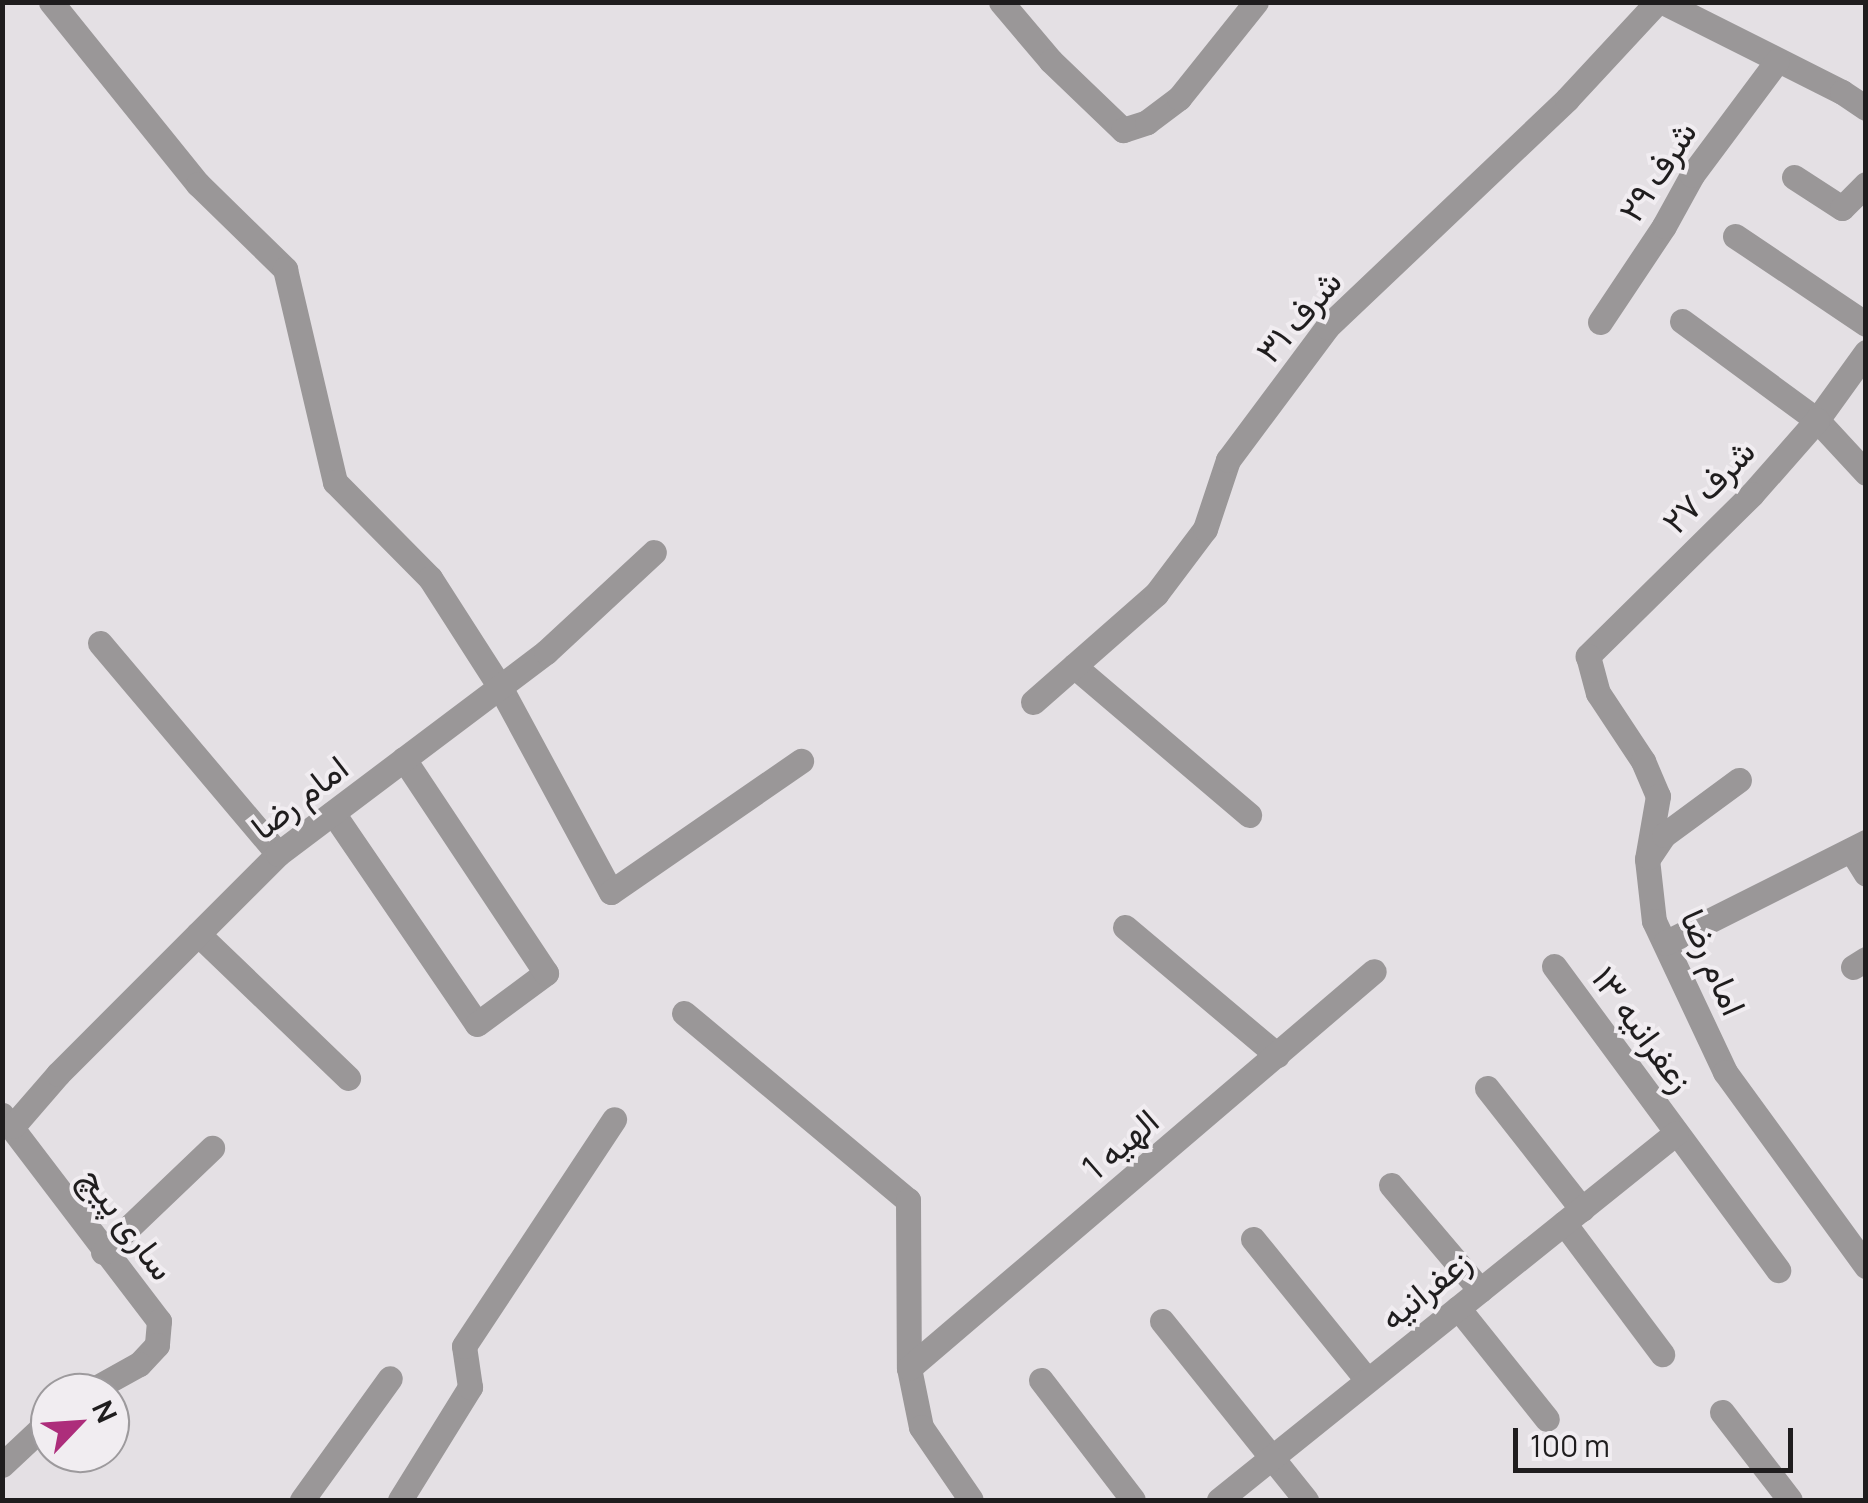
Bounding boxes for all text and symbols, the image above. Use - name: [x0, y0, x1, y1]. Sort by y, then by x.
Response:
- street label: شرف ۲۹: [1609, 113, 1705, 229]
- street label: شرف ۳۱: [1246, 261, 1350, 371]
- street label: شرف ۲۷: [1653, 430, 1763, 542]
- street label: امام رضا: [242, 746, 356, 848]
- street label: امام رضا: [1672, 903, 1756, 1021]
- street label: زعفرانیه ۱۳: [1583, 958, 1703, 1100]
- street label: الهیه 1: [1073, 1100, 1167, 1188]
- street label: ساری پیچ: [72, 1158, 184, 1288]
- street label: زعفرانیه: [1371, 1240, 1479, 1338]
- north arrow: [30, 1373, 130, 1473]
- text: N: [84, 1394, 127, 1428]
- scale bar: [1518, 1408, 1798, 1470]
- text: 100 m: [1530, 1425, 1610, 1466]

